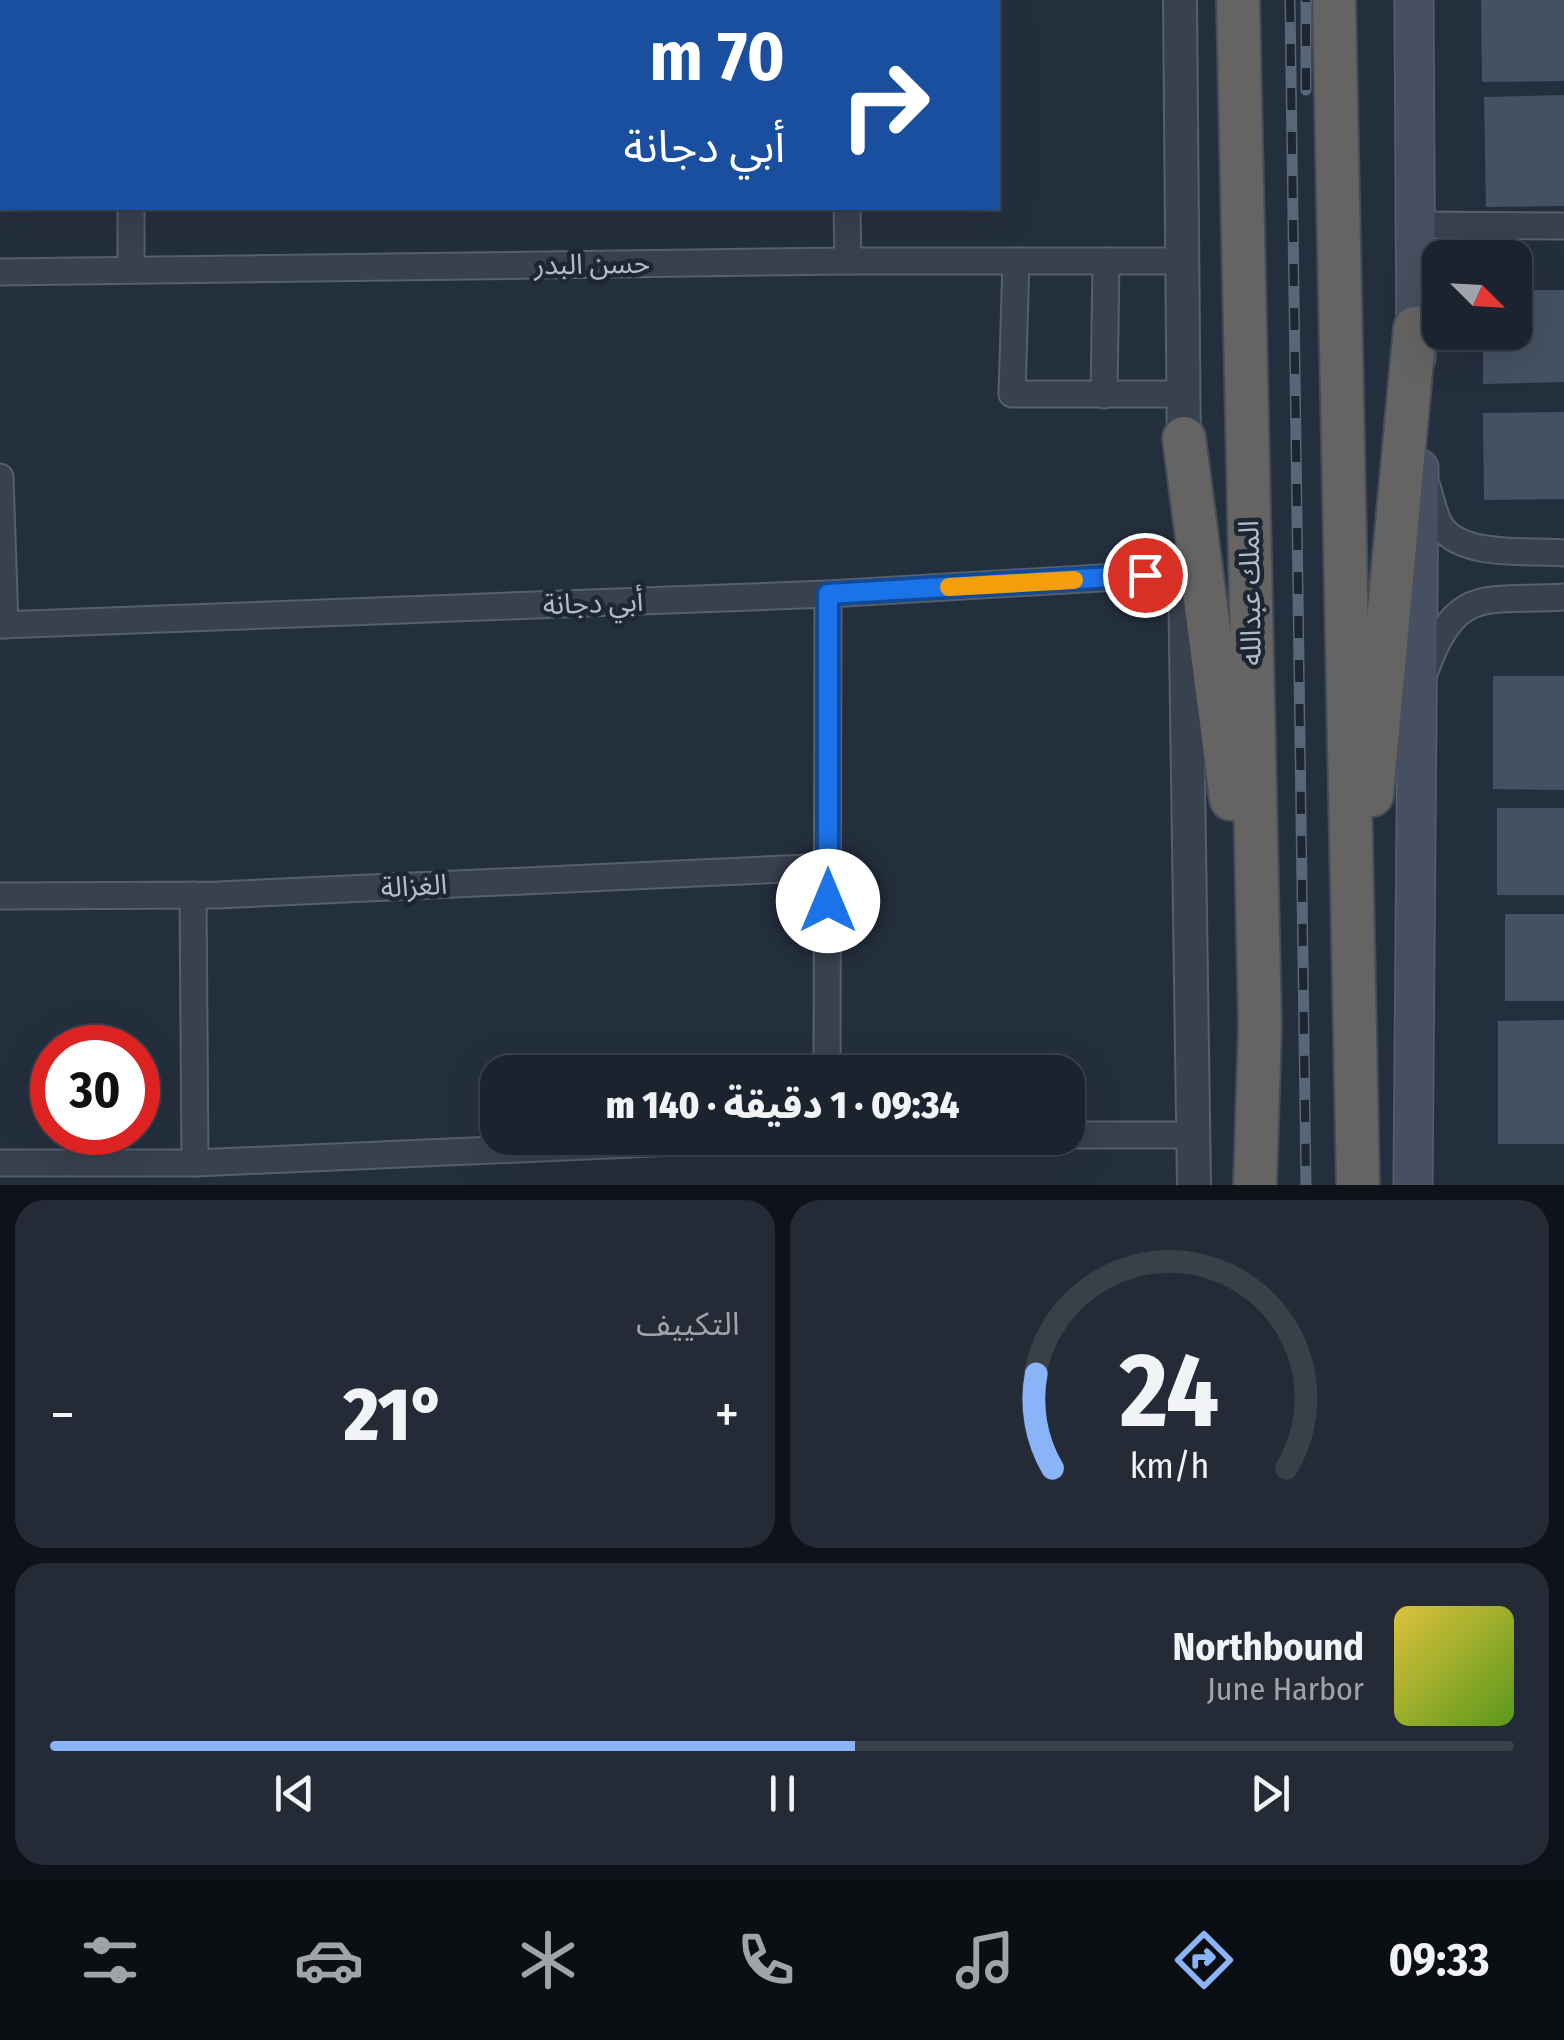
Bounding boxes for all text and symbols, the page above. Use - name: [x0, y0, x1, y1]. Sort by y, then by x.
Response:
- text: 70 m: [650, 15, 785, 99]
- icon: right: [820, 40, 950, 170]
- text: أبي دجانة: [624, 120, 785, 174]
- north arrow: [1422, 240, 1532, 350]
- map controls: [1422, 240, 1532, 350]
- street label: حسن البدر: [533, 246, 650, 282]
- street label: الملك عبدالله: [1232, 520, 1268, 666]
- pin: [1103, 533, 1188, 618]
- icon: arrive: [1118, 548, 1173, 603]
- street label: أبي دجانة: [542, 583, 644, 626]
- position arrow: [776, 849, 880, 953]
- street label: الغزالة: [380, 868, 448, 904]
- speed limit sign: 30: [30, 1025, 160, 1155]
- text: 09:34 · 1 دقيقة · 140 m: [606, 1082, 959, 1128]
- text: التكييف: [636, 1305, 740, 1343]
- text: 24: [1118, 1329, 1219, 1454]
- text: 21°: [344, 1370, 445, 1460]
- text: −: [50, 1382, 75, 1448]
- text: +: [714, 1382, 740, 1448]
- text: km/h: [1129, 1445, 1209, 1487]
- text: Northbound: [1172, 1624, 1364, 1670]
- text: June Harbor: [1207, 1670, 1364, 1708]
- icon: previous: [267, 1766, 322, 1821]
- icon: pause: [755, 1766, 810, 1821]
- icon: next: [1243, 1766, 1298, 1821]
- icon: filters: [75, 1925, 145, 1995]
- icon: car: [294, 1925, 364, 1995]
- icon: climate: [513, 1925, 583, 1995]
- icon: phone: [731, 1925, 801, 1995]
- icon: music: [950, 1925, 1020, 1995]
- icon: directions: [1169, 1925, 1239, 1995]
- text: 09:33: [1388, 1933, 1490, 1987]

